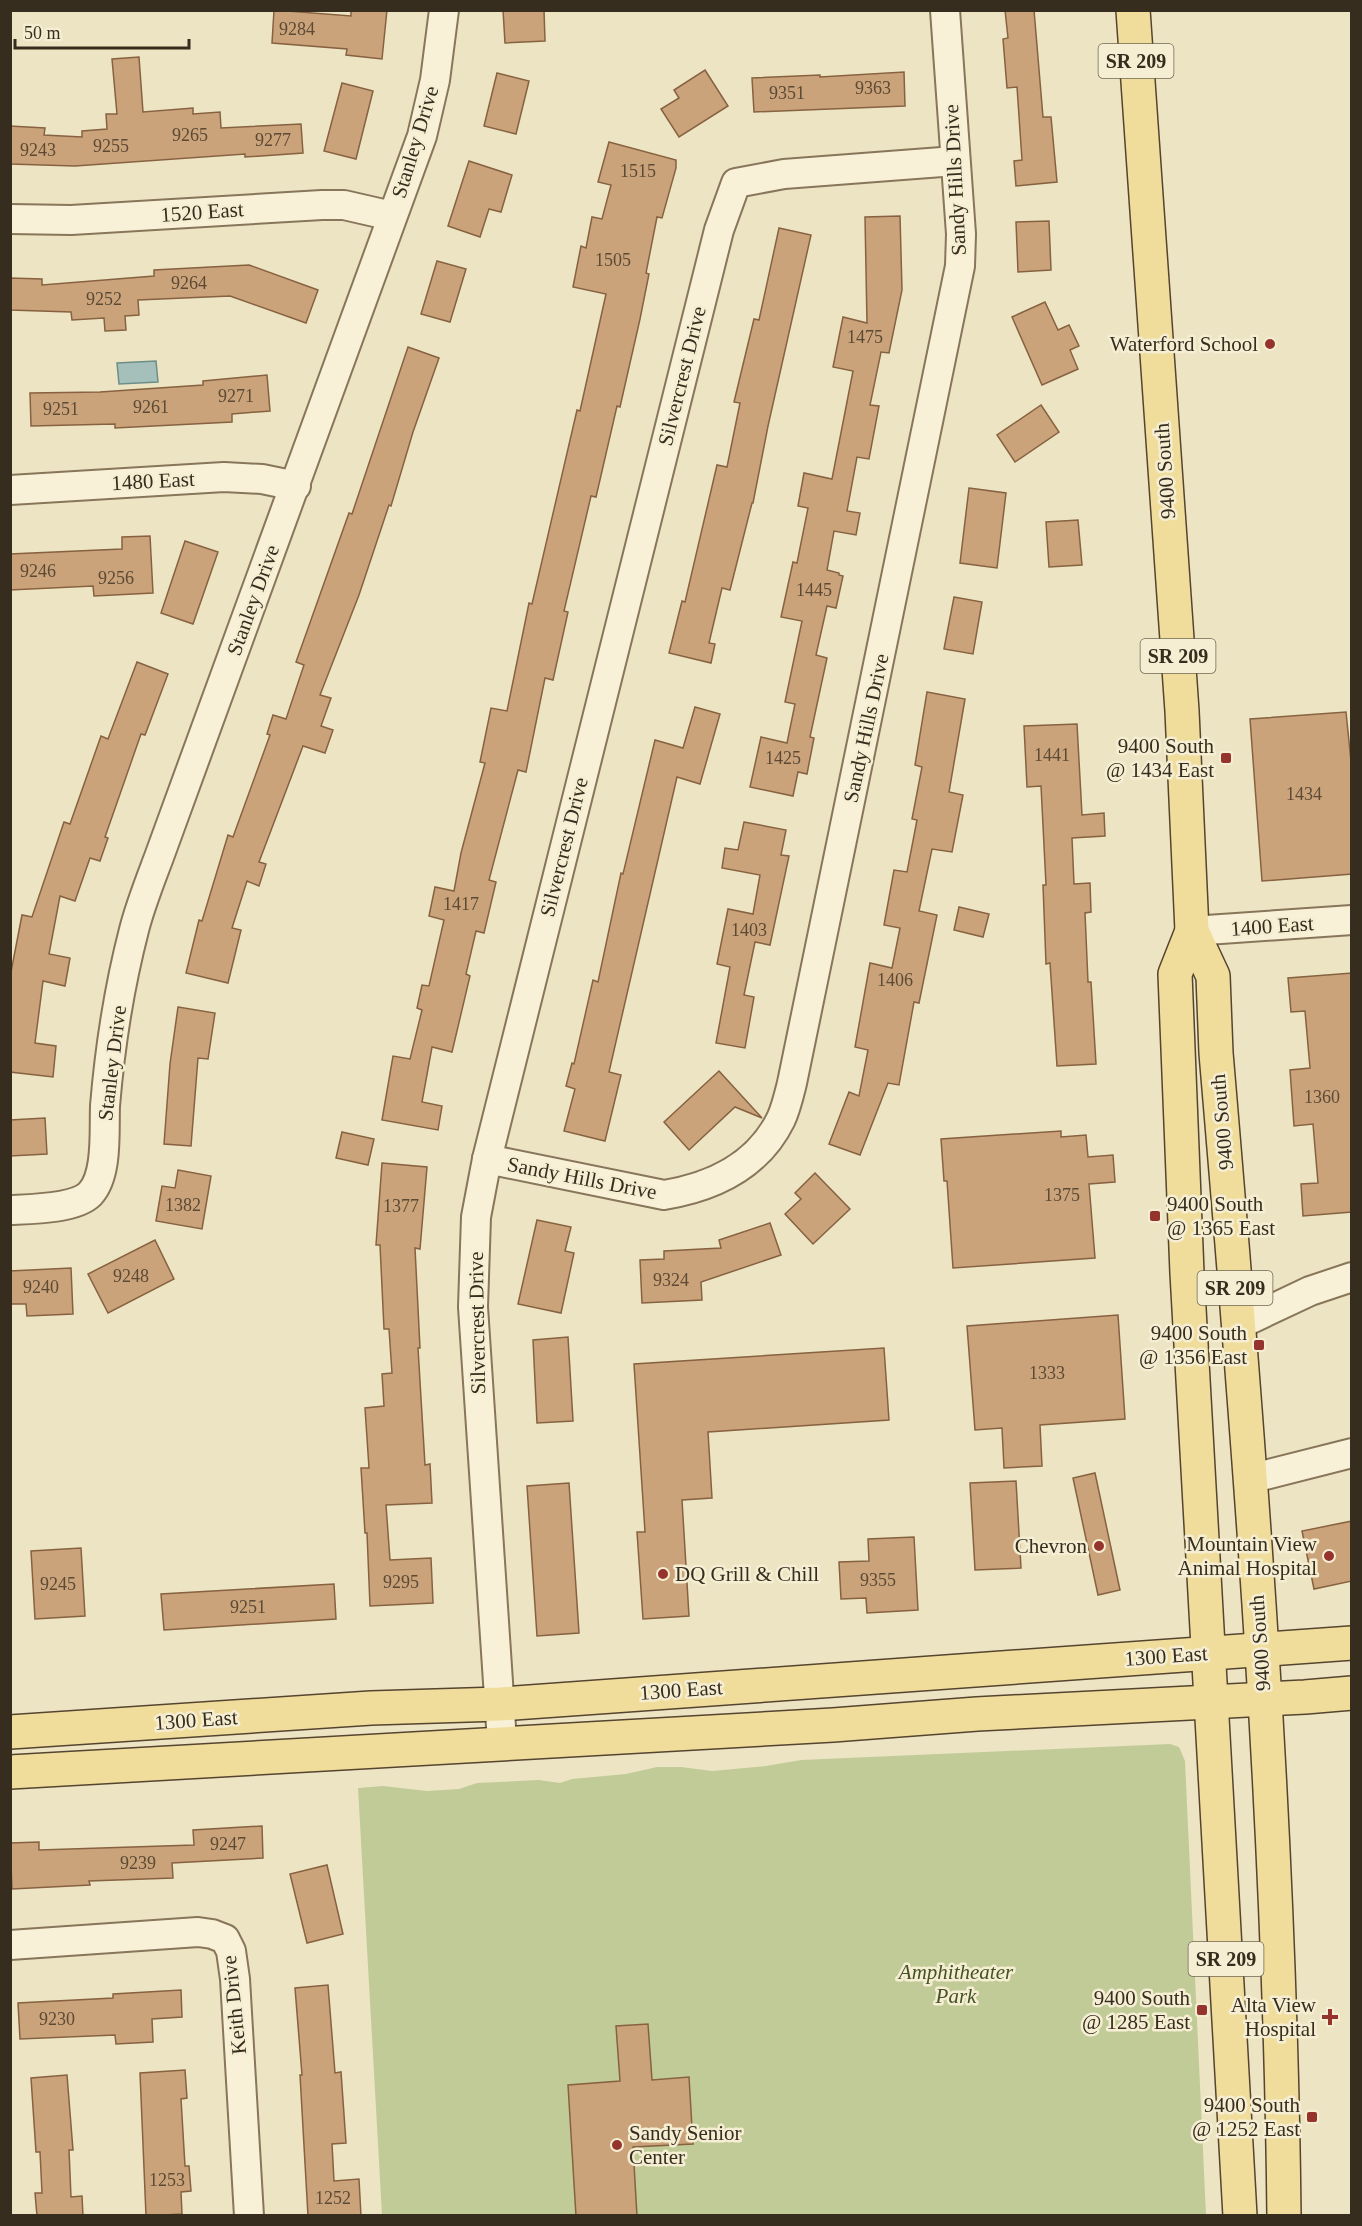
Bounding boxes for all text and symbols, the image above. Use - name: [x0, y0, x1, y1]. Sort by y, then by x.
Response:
- scale bar: [15, 12, 189, 50]
- house number: 9284: [279, 19, 315, 39]
- text: 50 m: [24, 23, 61, 43]
- road number: SR 209: [1098, 44, 1174, 78]
- house number: 9363: [855, 78, 891, 98]
- street label: Stanley Drive: [387, 83, 443, 201]
- house number: 9351: [769, 83, 805, 103]
- street label: Sandy Hills Drive: [939, 104, 971, 256]
- house number: 9265: [172, 125, 208, 145]
- house number: 9277: [255, 130, 291, 150]
- house number: 9255: [93, 136, 129, 156]
- house number: 9243: [20, 140, 56, 160]
- house number: 1515: [620, 161, 656, 181]
- street label: 1520 East: [160, 197, 245, 227]
- house number: 1505: [595, 250, 631, 270]
- house number: 9264: [171, 273, 207, 293]
- house number: 9252: [86, 289, 122, 309]
- street label: Silvercrest Drive: [653, 304, 711, 448]
- house number: 1475: [847, 327, 883, 347]
- place label: Waterford School: [1110, 332, 1258, 356]
- marker: Waterford School: [1263, 337, 1277, 351]
- house number: 9271: [218, 386, 254, 406]
- house number: 9261: [133, 397, 169, 417]
- house number: 9251: [43, 399, 79, 419]
- street label: 9400 South: [1150, 422, 1180, 520]
- street label: 1480 East: [111, 467, 195, 495]
- street label: Stanley Drive: [222, 541, 284, 659]
- house number: 9246: [20, 561, 56, 581]
- house number: 9256: [98, 568, 134, 588]
- house number: 1445: [796, 580, 832, 600]
- road number: SR 209: [1140, 639, 1216, 673]
- street label: Sandy Hills Drive: [838, 651, 894, 805]
- place label: 9400 South @ 1434 East: [1106, 734, 1214, 782]
- house number: 1441: [1034, 745, 1070, 765]
- house number: 1425: [765, 748, 801, 768]
- marker: 9400 South @ 1434 East: [1219, 751, 1233, 765]
- street label: Silvercrest Drive: [535, 775, 593, 919]
- house number: 1434: [1286, 784, 1322, 804]
- house number: 1417: [443, 894, 479, 914]
- street label: 1400 East: [1230, 911, 1315, 941]
- house number: 1403: [731, 920, 767, 940]
- house number: 1406: [877, 970, 913, 990]
- street label: Stanley Drive: [93, 1004, 131, 1122]
- street label: 9400 South: [1206, 1073, 1238, 1171]
- house number: 1360: [1304, 1087, 1340, 1107]
- street label: Sandy Hills Drive: [505, 1152, 659, 1204]
- house number: 1375: [1044, 1185, 1080, 1205]
- place label: 9400 South @ 1365 East: [1167, 1192, 1275, 1240]
- house number: 1382: [165, 1195, 201, 1215]
- house number: 1377: [383, 1196, 419, 1216]
- marker: 9400 South @ 1365 East: [1148, 1209, 1162, 1223]
- street label: Silvercrest Drive: [464, 1251, 490, 1395]
- house number: 9248: [113, 1266, 149, 1286]
- house number: 9324: [653, 1270, 689, 1290]
- road number: SR 209: [1198, 1271, 1272, 1305]
- house number: 9240: [23, 1277, 59, 1297]
- place label: 9400 South @ 1356 East: [1139, 1321, 1247, 1369]
- marker: 9400 South @ 1356 East: [1252, 1338, 1266, 1352]
- house number: 1333: [1029, 1363, 1065, 1383]
- place label: Mountain View Animal Hospital: [1178, 1532, 1318, 1580]
- place label: Chevron: [1015, 1534, 1087, 1558]
- marker: Chevron: [1092, 1539, 1106, 1553]
- marker: Mountain View Animal Hospital: [1322, 1549, 1336, 1563]
- place label: DQ Grill & Chill: [675, 1562, 819, 1586]
- marker: DQ Grill & Chill: [656, 1567, 670, 1581]
- house number: 9355: [860, 1570, 896, 1590]
- house number: 9295: [383, 1572, 419, 1592]
- house number: 9245: [40, 1574, 76, 1594]
- street label: 9400 South: [1245, 1594, 1275, 1692]
- house number: 9251: [230, 1597, 266, 1617]
- street label: 1300 East: [1124, 1641, 1209, 1671]
- street label: 1300 East: [639, 1675, 724, 1705]
- street label: 1300 East: [154, 1705, 239, 1735]
- house number: 9247: [210, 1834, 246, 1854]
- house number: 9239: [120, 1853, 156, 1873]
- road number: SR 209: [1188, 1942, 1264, 1976]
- street label: Keith Drive: [217, 1954, 251, 2056]
- park label: Amphitheater Park: [897, 1960, 1014, 2008]
- place label: 9400 South @ 1285 East: [1082, 1986, 1190, 2034]
- place label: Alta View Hospital: [1231, 1993, 1317, 2041]
- marker: 9400 South @ 1285 East: [1195, 2003, 1209, 2017]
- marker: Alta View Hospital: [1321, 2008, 1339, 2026]
- house number: 9230: [39, 2009, 75, 2029]
- place label: 9400 South @ 1252 East: [1192, 2093, 1300, 2141]
- marker: 9400 South @ 1252 East: [1305, 2110, 1319, 2124]
- place label: Sandy Senior Center: [629, 2121, 742, 2169]
- marker: Sandy Senior Center: [610, 2138, 624, 2152]
- house number: 1253: [149, 2170, 185, 2190]
- house number: 1252: [315, 2188, 351, 2208]

